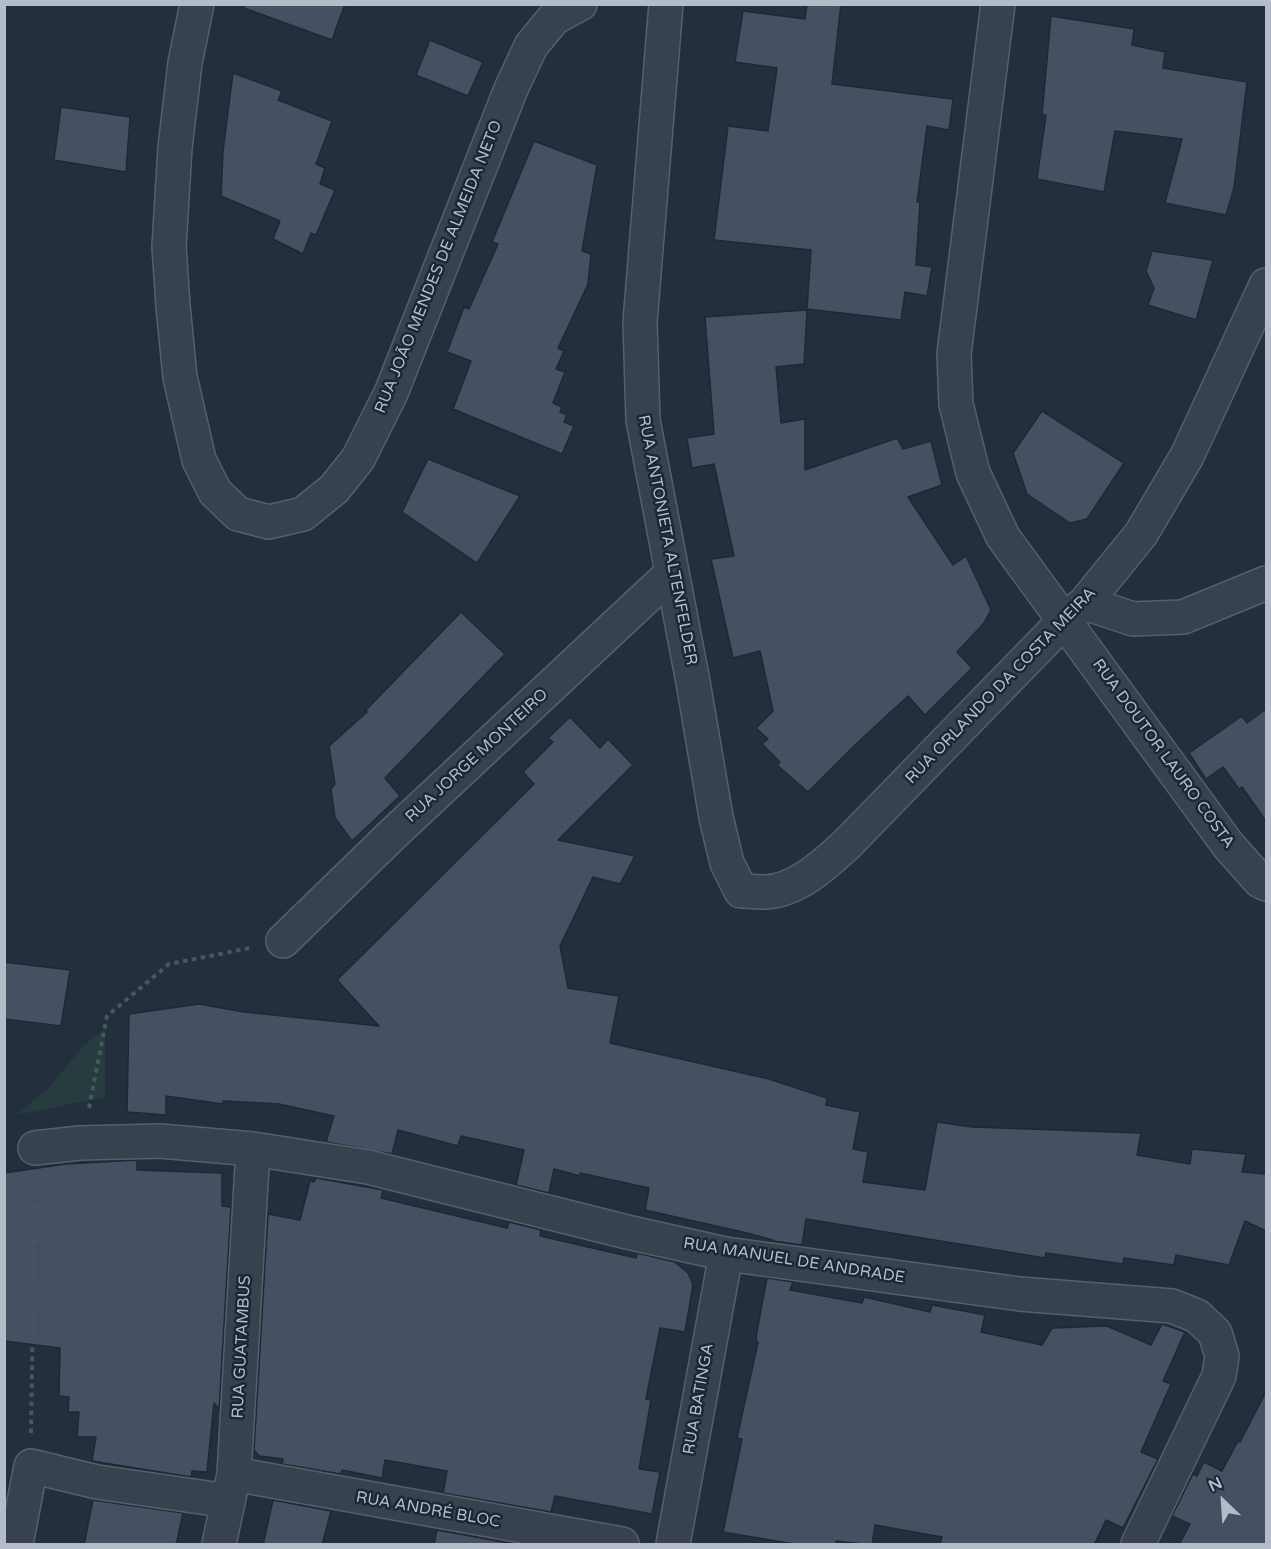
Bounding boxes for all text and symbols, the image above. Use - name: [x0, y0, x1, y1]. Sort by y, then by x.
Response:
- street label: RUA JOÃO MENDES DE ALMEIDA NETO: [371, 118, 507, 416]
- street label: RUA ANTONIETA ALTENFELDER: [633, 413, 701, 667]
- street label: RUA ORLANDO DA COSTA MEIRA: [902, 584, 1100, 788]
- street label: RUA DOUTOR LAURO COSTA: [1088, 656, 1238, 852]
- street label: RUA JORGE MONTEIRO: [402, 685, 552, 827]
- street label: RUA MANUEL DE ANDRADE: [682, 1234, 906, 1288]
- street label: RUA GUATAMBUS: [229, 1275, 255, 1419]
- street label: RUA BATINGA: [680, 1342, 718, 1456]
- north arrow: [1193, 1471, 1253, 1531]
- text: N: [1205, 1473, 1225, 1496]
- street label: RUA ANDRÉ BLOC: [354, 1488, 502, 1532]

